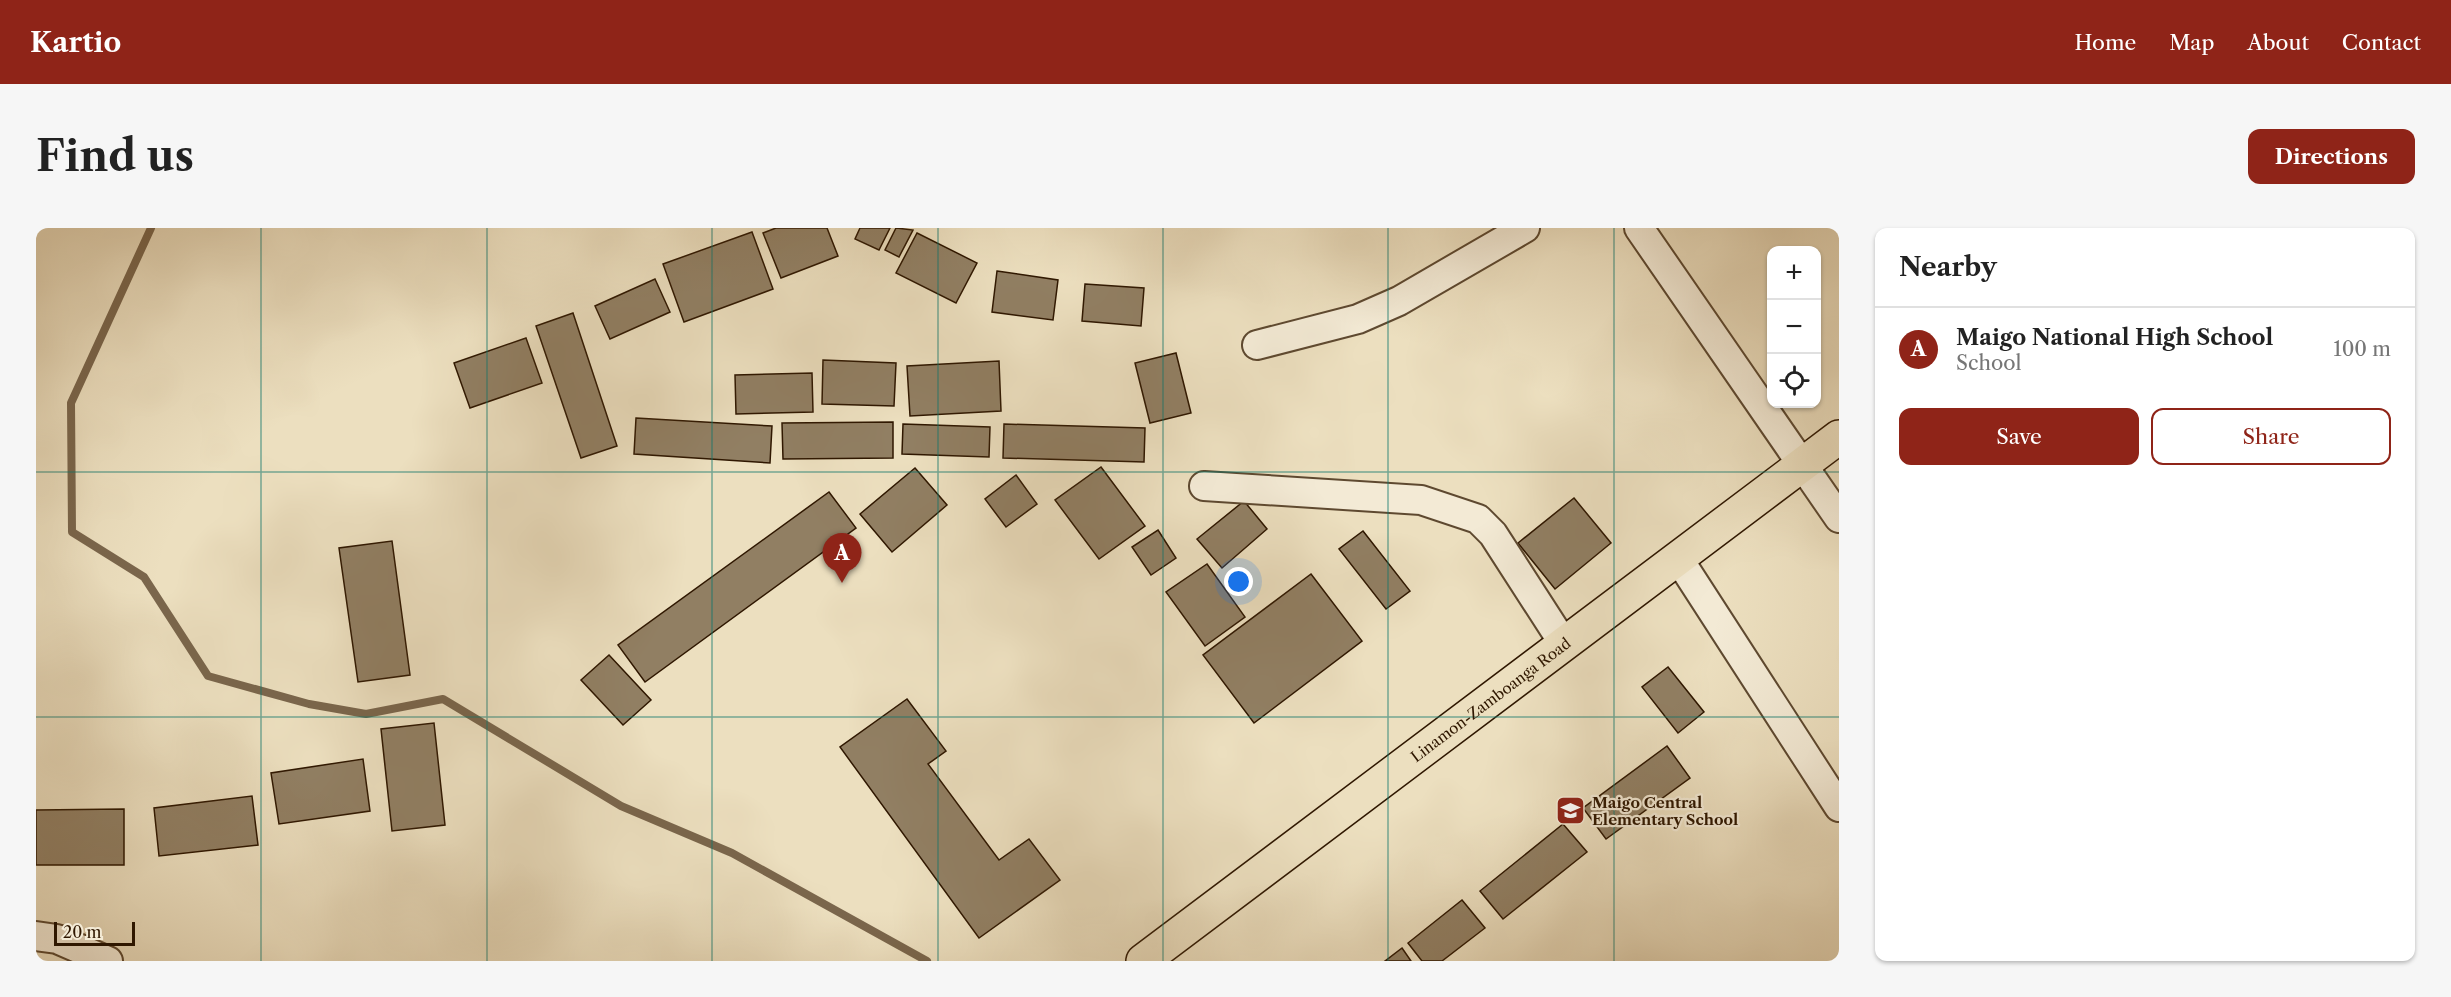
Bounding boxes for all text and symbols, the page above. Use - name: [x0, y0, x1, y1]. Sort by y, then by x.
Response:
- text: Kartio: [30, 25, 121, 59]
- text: Home: [2075, 30, 2136, 55]
- text: Map: [2169, 30, 2214, 55]
- text: About: [2247, 30, 2309, 55]
- text: Contact: [2342, 30, 2421, 55]
- button: Directions: [2248, 129, 2415, 184]
- text: Find us: [36, 130, 194, 182]
- map controls: [1767, 246, 1821, 408]
- button: +: [1767, 246, 1821, 300]
- text: Nearby: [1899, 251, 1997, 283]
- button: −: [1767, 300, 1821, 354]
- text: Maigo National High School: [1956, 324, 2273, 351]
- text: A: [1911, 337, 1926, 361]
- text: 100 m: [2333, 337, 2391, 361]
- text: School: [1956, 351, 2021, 375]
- button: locate: [1767, 354, 1821, 408]
- button: Save: [1899, 408, 2139, 465]
- button: Share: [2151, 408, 2391, 465]
- pin: A: [822, 534, 862, 583]
- your location: [1224, 567, 1253, 596]
- street label: Linamon-Zamboanga Road: [1407, 633, 1574, 766]
- place label: Maigo Central Elementary School: [1592, 793, 1738, 829]
- school or university icon: Maigo Central Elementary School: [1555, 795, 1587, 827]
- scale bar: [54, 919, 135, 946]
- text: 20 m: [63, 922, 102, 942]

